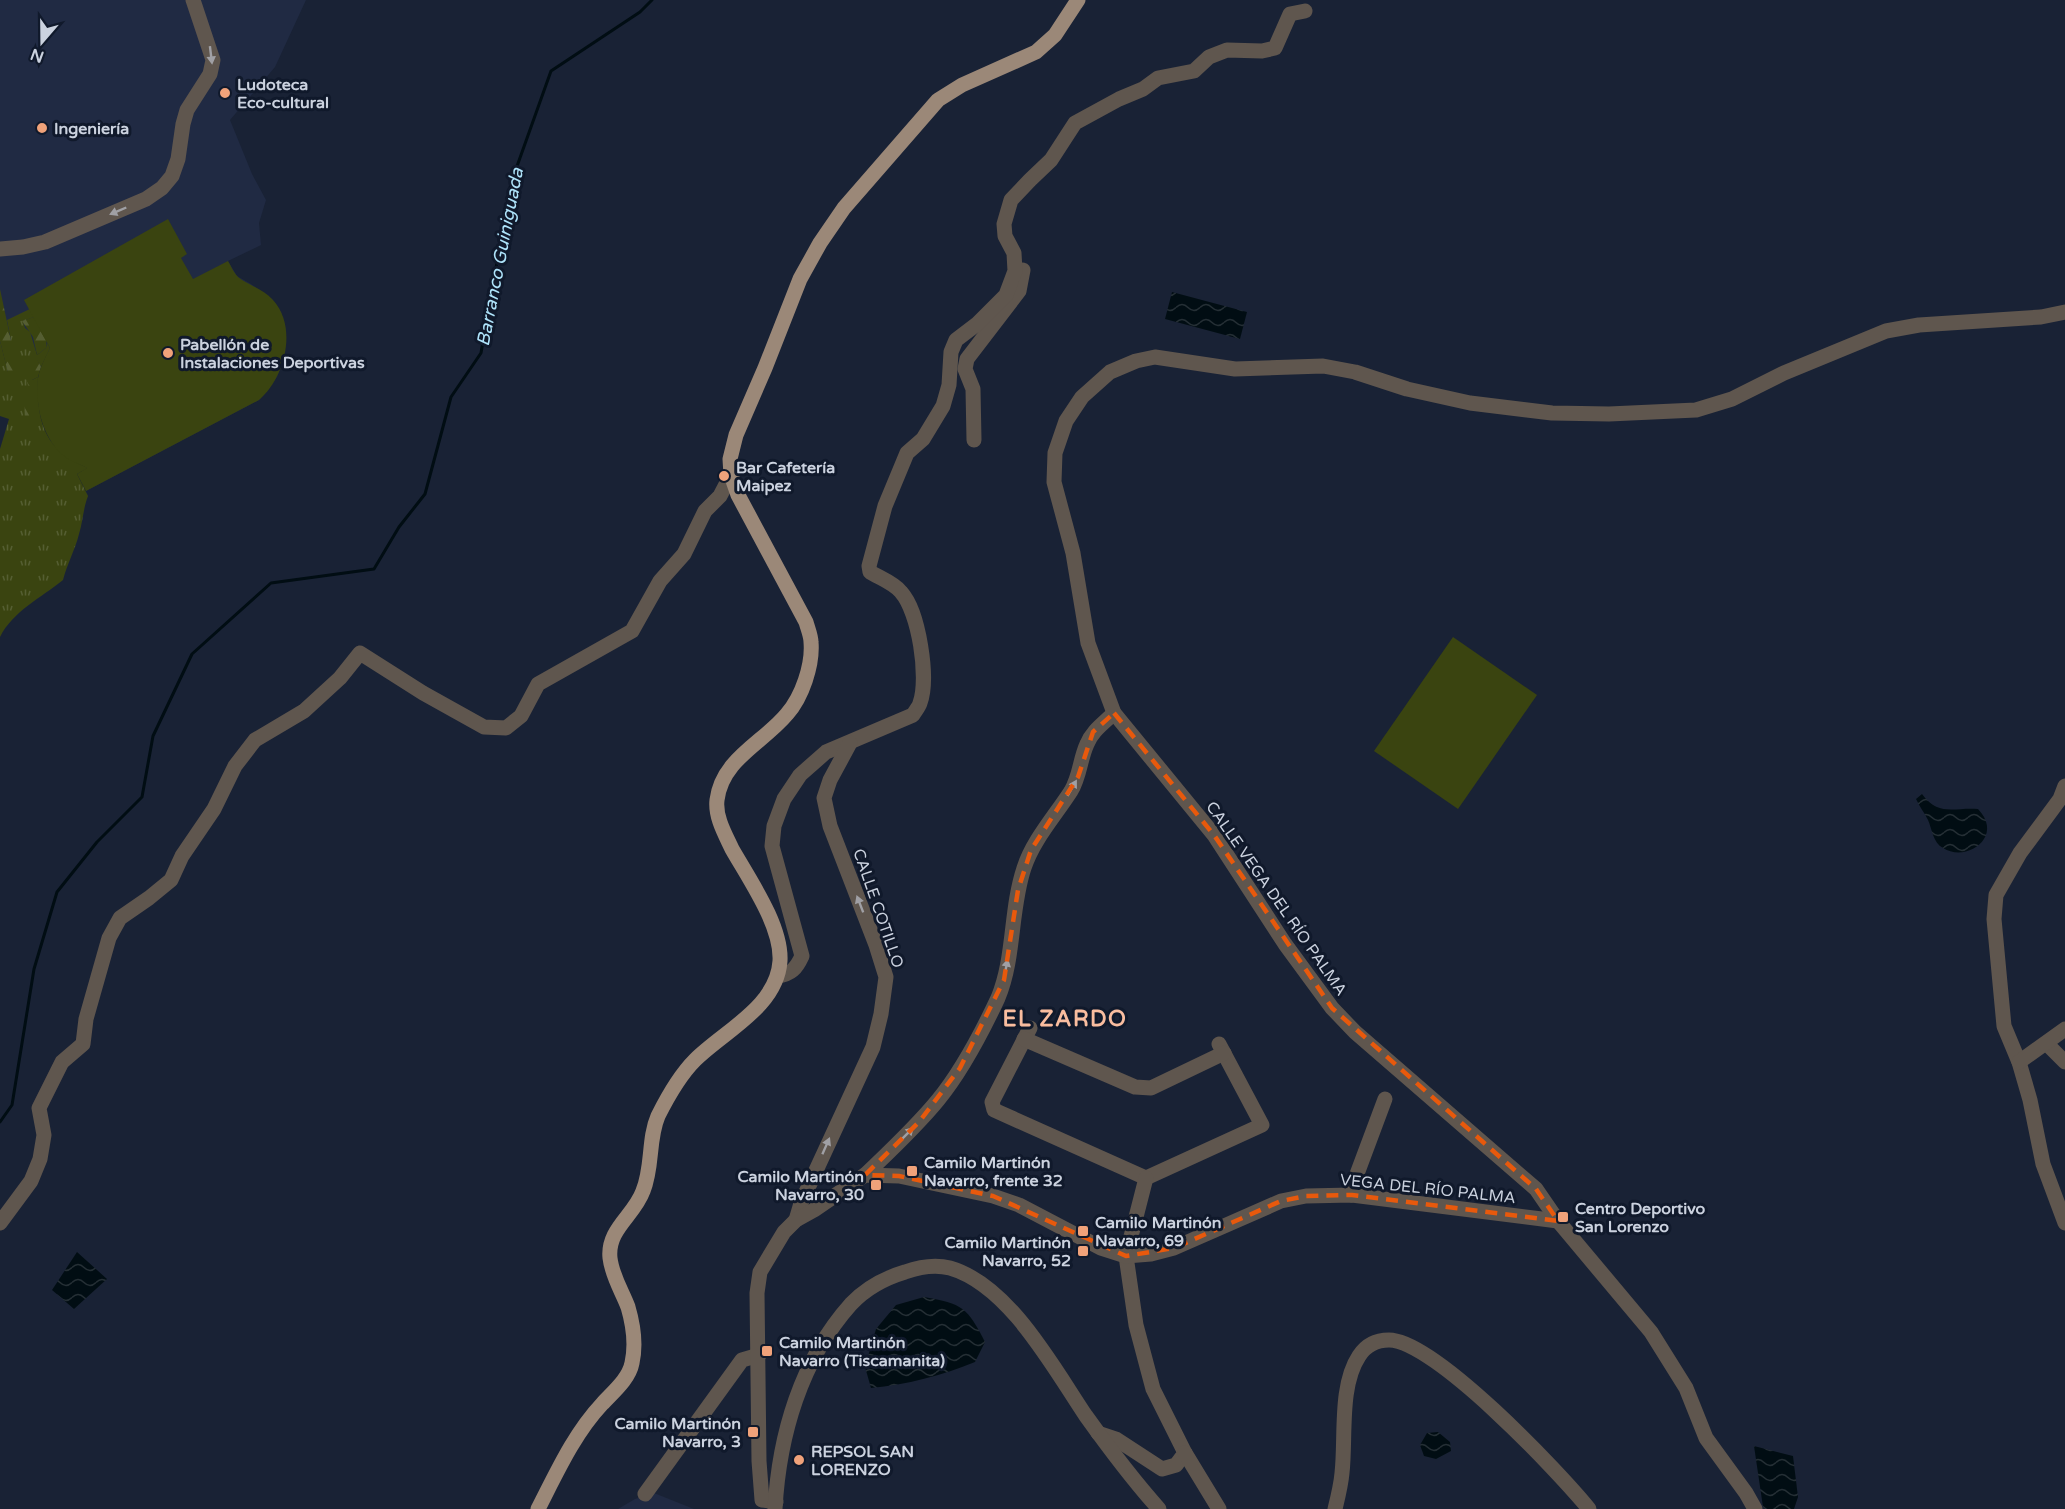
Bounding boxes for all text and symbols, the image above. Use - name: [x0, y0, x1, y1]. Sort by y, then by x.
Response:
- north arrow: [12, 12, 72, 72]
- text: N: [28, 44, 47, 67]
- one-way arrow: [206, 46, 215, 65]
- place label: Ludoteca Eco-cultural: [237, 75, 329, 113]
- marker: Ludoteca Eco-cultural: [218, 86, 232, 100]
- place label: Ingeniería: [54, 119, 129, 139]
- marker: Ingeniería: [35, 121, 49, 135]
- water label: Barranco Guiniguada: [472, 165, 528, 348]
- one-way arrow: [110, 206, 127, 215]
- place label: Pabellón de Instalaciones Deportivas: [180, 335, 365, 373]
- marker: Pabellón de Instalaciones Deportivas: [161, 346, 175, 360]
- place label: Bar Cafetería Maipez: [736, 458, 835, 496]
- marker: Bar Cafetería Maipez: [717, 469, 731, 483]
- one-way arrow: [1066, 780, 1076, 797]
- street label: CALLE VEGA DEL RÍO PALMA: [1201, 798, 1351, 1000]
- street label: CALLE COTILLO: [848, 846, 908, 971]
- one-way arrow: [855, 895, 865, 913]
- one-way arrow: [1002, 959, 1011, 978]
- district label: EL ZARDO: [1003, 1006, 1127, 1032]
- one-way arrow: [900, 1127, 915, 1141]
- one-way arrow: [821, 1137, 831, 1155]
- place label: Camilo Martinón Navarro, frente 32: [924, 1153, 1063, 1191]
- marker: Camilo Martinón Navarro, frente 32: [905, 1164, 919, 1178]
- place label: Camilo Martinón Navarro, 30: [737, 1167, 864, 1205]
- street label: VEGA DEL RÍO PALMA: [1339, 1170, 1517, 1208]
- marker: Camilo Martinón Navarro, 30: [869, 1178, 883, 1192]
- place label: Centro Deportivo San Lorenzo: [1575, 1199, 1706, 1237]
- marker: Centro Deportivo San Lorenzo: [1556, 1210, 1570, 1224]
- place label: Camilo Martinón Navarro, 69: [1095, 1213, 1222, 1251]
- marker: Camilo Martinón Navarro, 69: [1076, 1224, 1090, 1238]
- place label: Camilo Martinón Navarro, 52: [944, 1233, 1071, 1271]
- marker: Camilo Martinón Navarro, 52: [1076, 1244, 1090, 1258]
- place label: Camilo Martinón Navarro (Tiscamanita): [779, 1333, 945, 1371]
- marker: Camilo Martinón Navarro (Tiscamanita): [760, 1344, 774, 1358]
- place label: Camilo Martinón Navarro, 3: [614, 1414, 741, 1452]
- marker: Camilo Martinón Navarro, 3: [746, 1425, 760, 1439]
- place label: REPSOL SAN LORENZO: [811, 1442, 914, 1480]
- marker: REPSOL SAN LORENZO: [792, 1453, 806, 1467]

